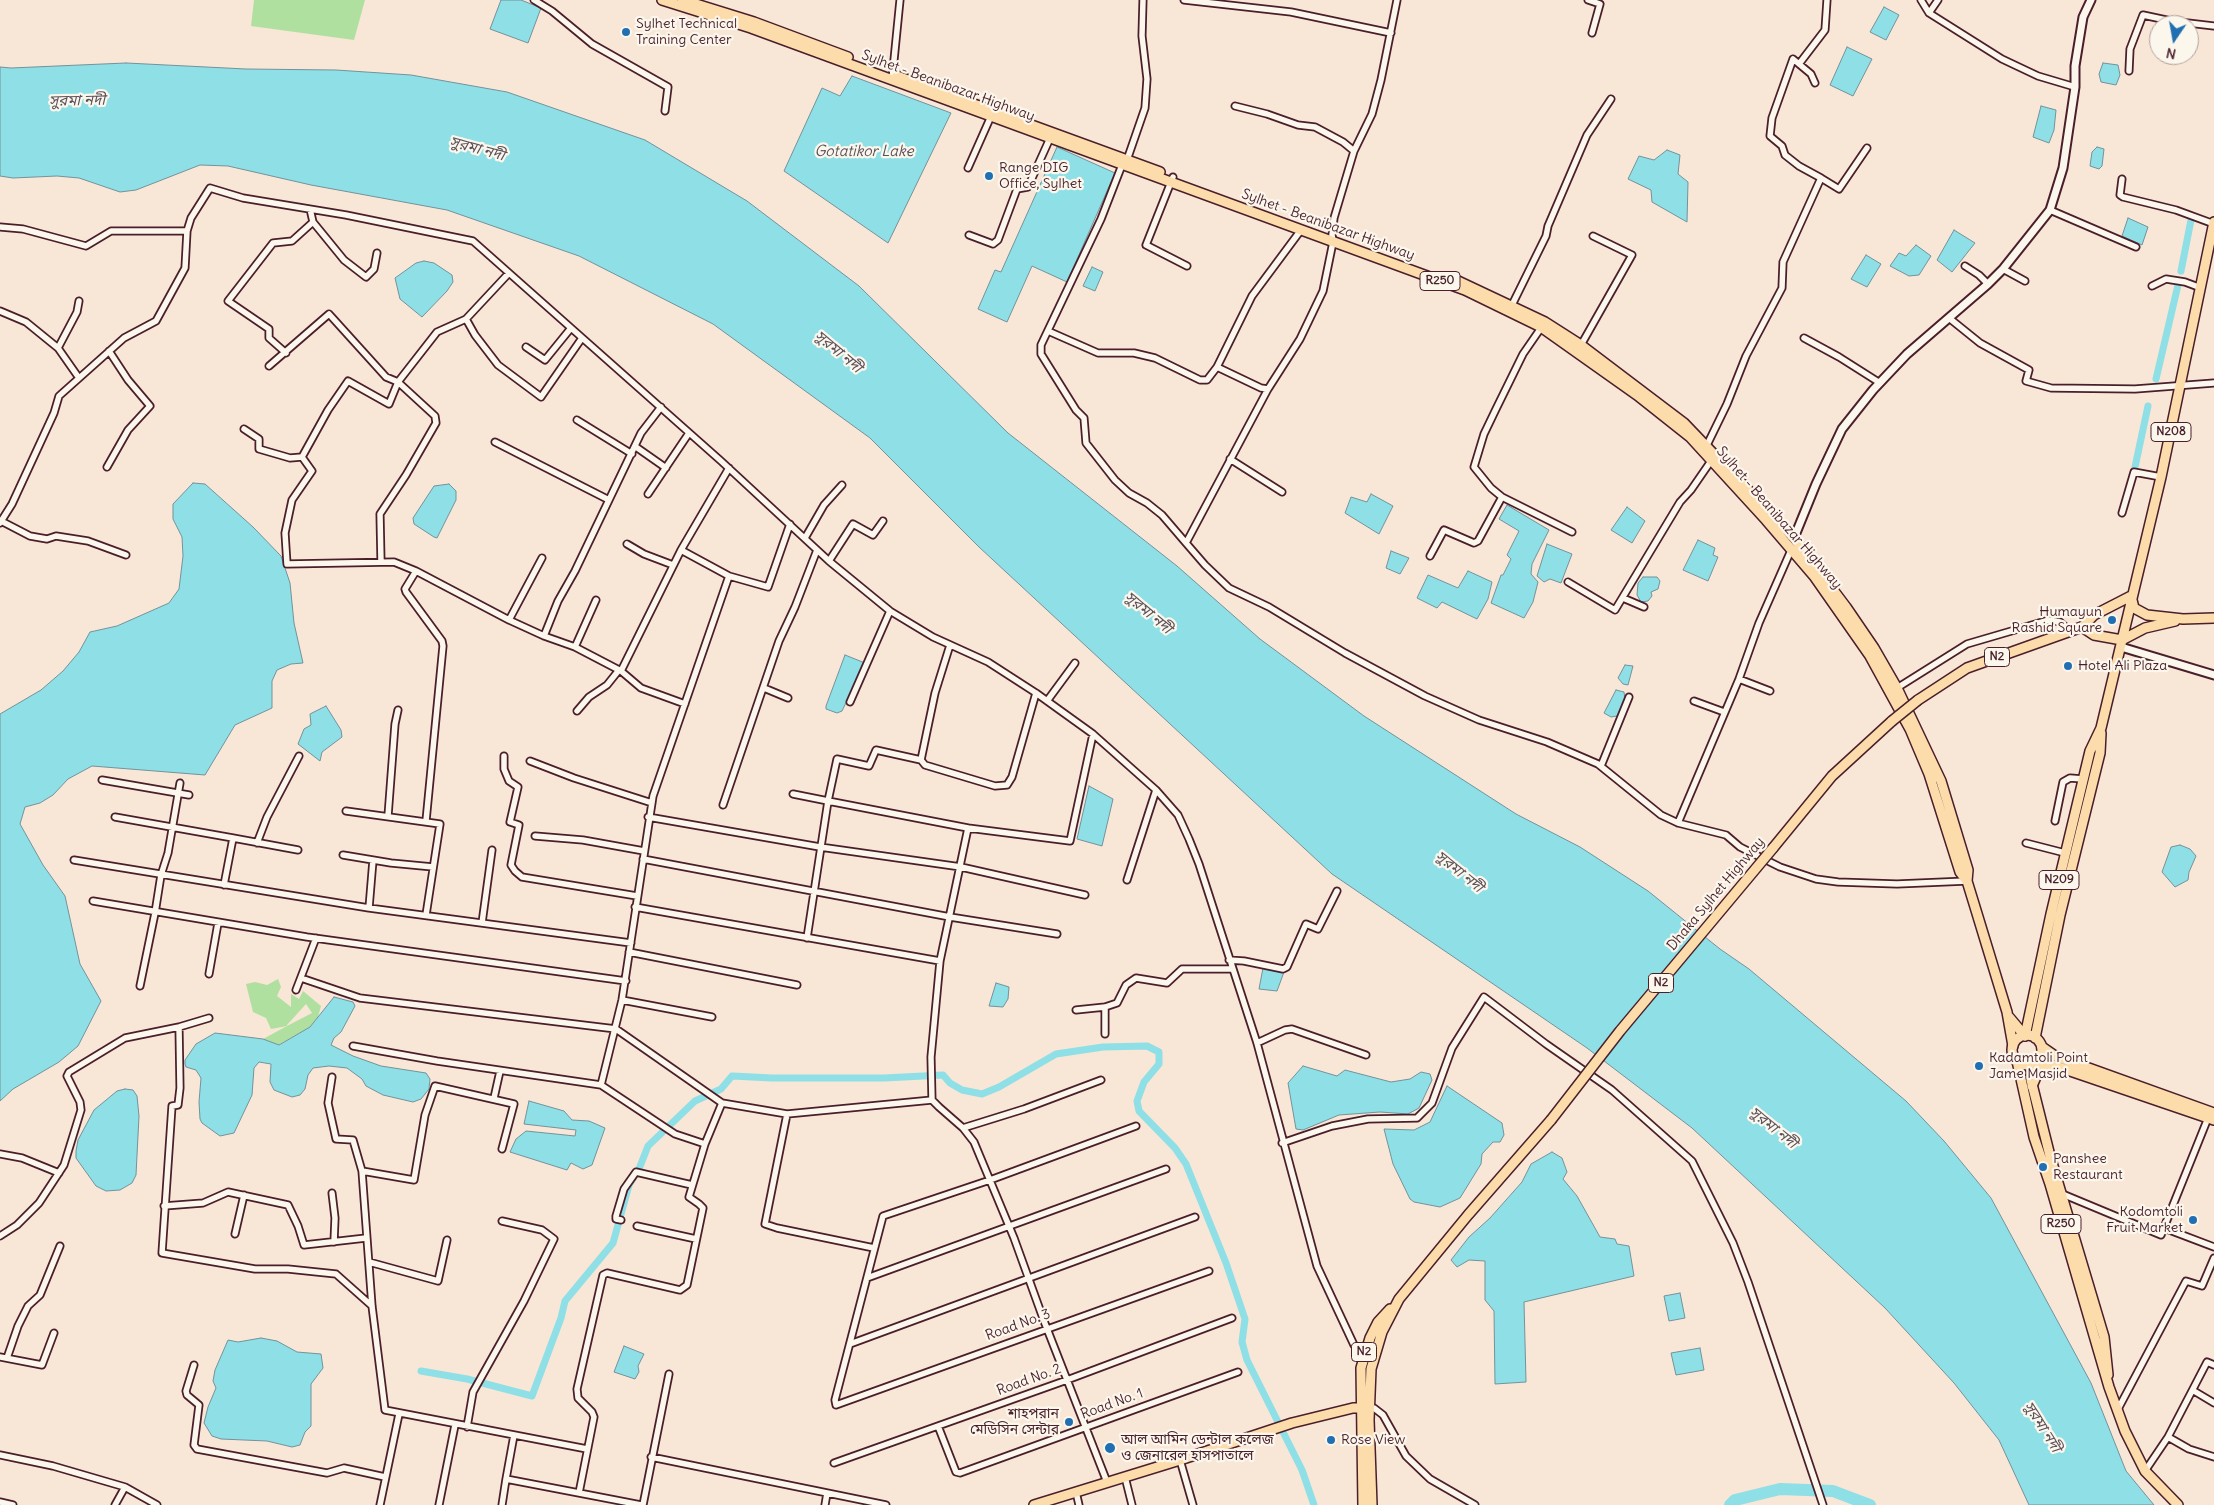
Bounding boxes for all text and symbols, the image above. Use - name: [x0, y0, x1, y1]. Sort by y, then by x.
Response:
- north arrow: [2149, 15, 2199, 65]
- place label: Sylhet Technical Training Center: [636, 16, 737, 48]
- marker: Sylhet Technical Training Center: [620, 26, 632, 38]
- text: N: [2164, 44, 2178, 64]
- street label: Sylhet - Beanibazar Highway: [859, 47, 1037, 125]
- water label: সুরমা নদী: [49, 92, 105, 110]
- water label: সুরমা নদী: [447, 133, 507, 165]
- water label: Gotatikor Lake: [814, 143, 914, 161]
- place label: Range DIG Office, Sylhet: [999, 160, 1082, 192]
- marker: Range DIG Office, Sylhet: [983, 170, 995, 182]
- street label: Sylhet - Beanibazar Highway: [1239, 186, 1417, 264]
- road number: R250: [1420, 272, 1460, 290]
- water label: সুরমা নদী: [811, 327, 865, 377]
- road number: N208: [2151, 422, 2191, 442]
- street label: Sylhet - Beanibazar Highway: [1713, 443, 1845, 593]
- water label: সুরমা নদী: [1121, 588, 1175, 638]
- place label: Humayun Rashid Square: [2012, 604, 2102, 636]
- marker: Humayun Rashid Square: [2106, 614, 2118, 626]
- road number: N2: [1984, 648, 2010, 666]
- place label: Hotel Ali Plaza: [2078, 658, 2167, 674]
- marker: Hotel Ali Plaza: [2062, 660, 2074, 672]
- street label: Dhaka Sylhet Highway: [1664, 834, 1768, 954]
- water label: সুরমা নদী: [1431, 847, 1487, 897]
- road number: N209: [2039, 870, 2079, 890]
- road number: N2: [1648, 974, 1674, 992]
- place label: Kadamtoli Point Jame Masjid: [1989, 1050, 2088, 1082]
- marker: Kadamtoli Point Jame Masjid: [1973, 1060, 1985, 1072]
- water label: সুরমা নদী: [1745, 1103, 1801, 1153]
- place label: Panshee Restaurant: [2053, 1151, 2123, 1184]
- marker: Panshee Restaurant: [2037, 1161, 2049, 1173]
- place label: Kodomtoli Fruit Market: [2106, 1204, 2183, 1236]
- road number: R250: [2041, 1214, 2081, 1234]
- marker: Kodomtoli Fruit Market: [2187, 1214, 2199, 1226]
- street label: Road No. 3: [983, 1306, 1053, 1344]
- road number: N2: [1352, 1342, 1376, 1361]
- street label: Road No. 2: [994, 1361, 1064, 1399]
- street label: Road No. 1: [1078, 1385, 1146, 1423]
- water label: সুরমা নদী: [2019, 1398, 2065, 1456]
- place label: শাহপরান মেডিসিন সেন্টার: [970, 1406, 1059, 1438]
- marker: শাহপরান মেডিসিন সেন্টার: [1063, 1416, 1075, 1428]
- place label: আল আমিন ডেন্টাল কলেজ ও জেনারেল হাসপাতালে: [1121, 1432, 1274, 1464]
- place label: Rose View: [1341, 1432, 1405, 1448]
- marker: Rose View: [1325, 1434, 1337, 1446]
- marker: আল আমিন ডেন্টাল কলেজ ও জেনারেল হাসপাতালে: [1103, 1441, 1117, 1455]

